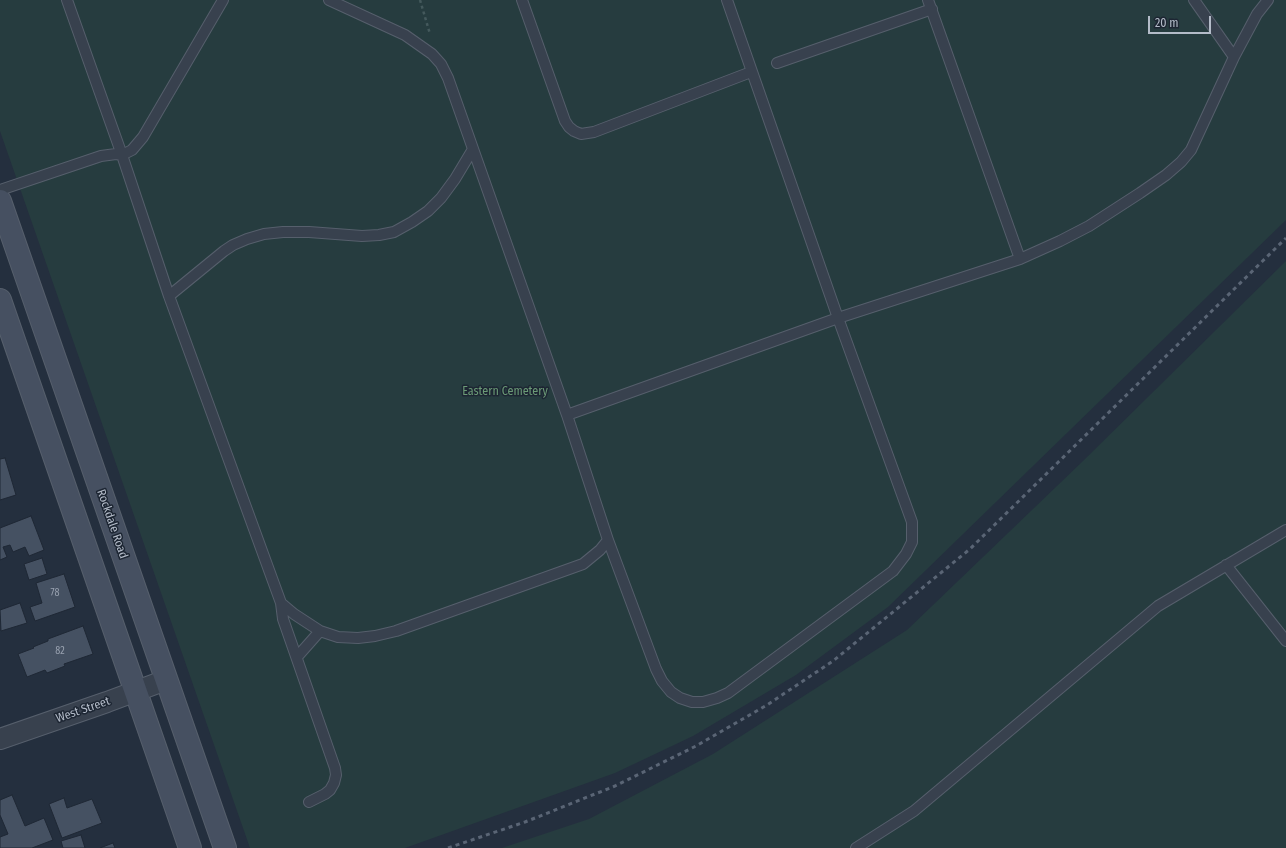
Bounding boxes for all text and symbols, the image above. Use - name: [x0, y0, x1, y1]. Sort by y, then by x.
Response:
- scale bar: [1150, 8, 1213, 34]
- text: 20 m: [1155, 16, 1179, 30]
- park label: Eastern Cemetery: [462, 385, 548, 399]
- street label: Rockdale Road: [93, 488, 131, 560]
- house number: 78: [51, 587, 59, 599]
- house number: 82: [55, 645, 65, 657]
- street label: West Street: [54, 694, 112, 726]

